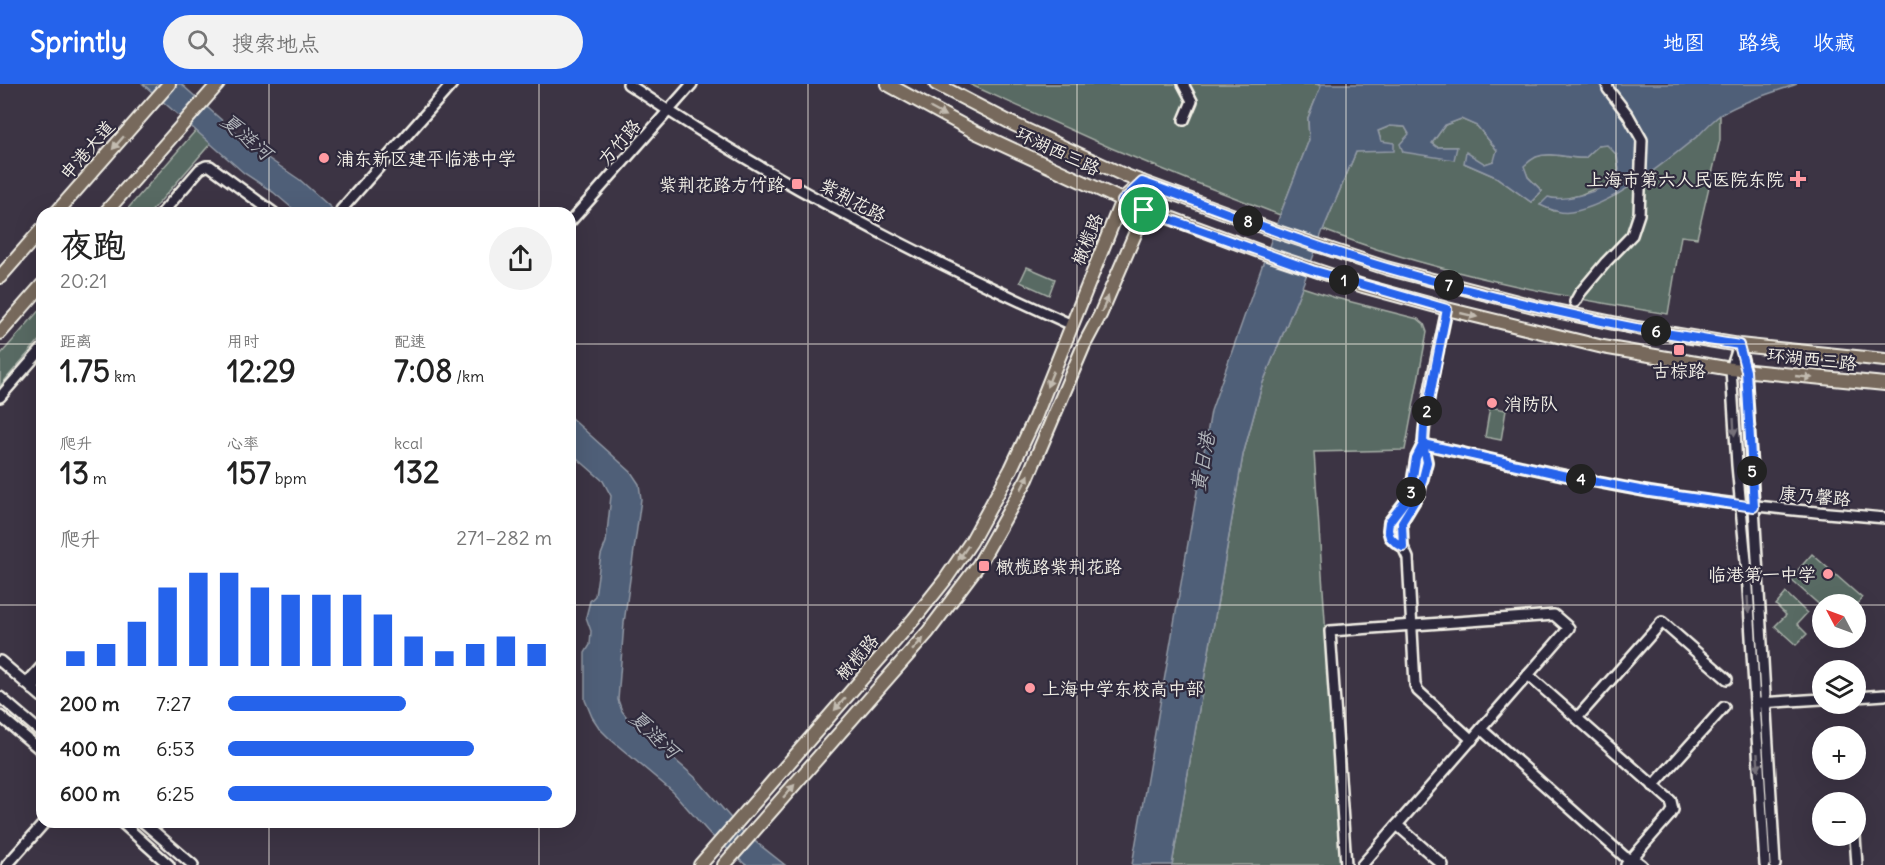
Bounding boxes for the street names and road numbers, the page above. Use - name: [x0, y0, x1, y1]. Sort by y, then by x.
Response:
- street label: 方竹路: [593, 114, 645, 170]
- street label: 申港大道: [55, 115, 119, 185]
- street label: 环湖西三路: [1012, 122, 1104, 180]
- street label: 紫荆花路: [816, 173, 890, 227]
- street label: 橄榄路: [1066, 210, 1108, 268]
- street label: 环湖西三路: [1766, 343, 1858, 375]
- street label: 康乃馨路: [1778, 481, 1852, 511]
- street label: 橄榄路: [831, 629, 883, 685]

